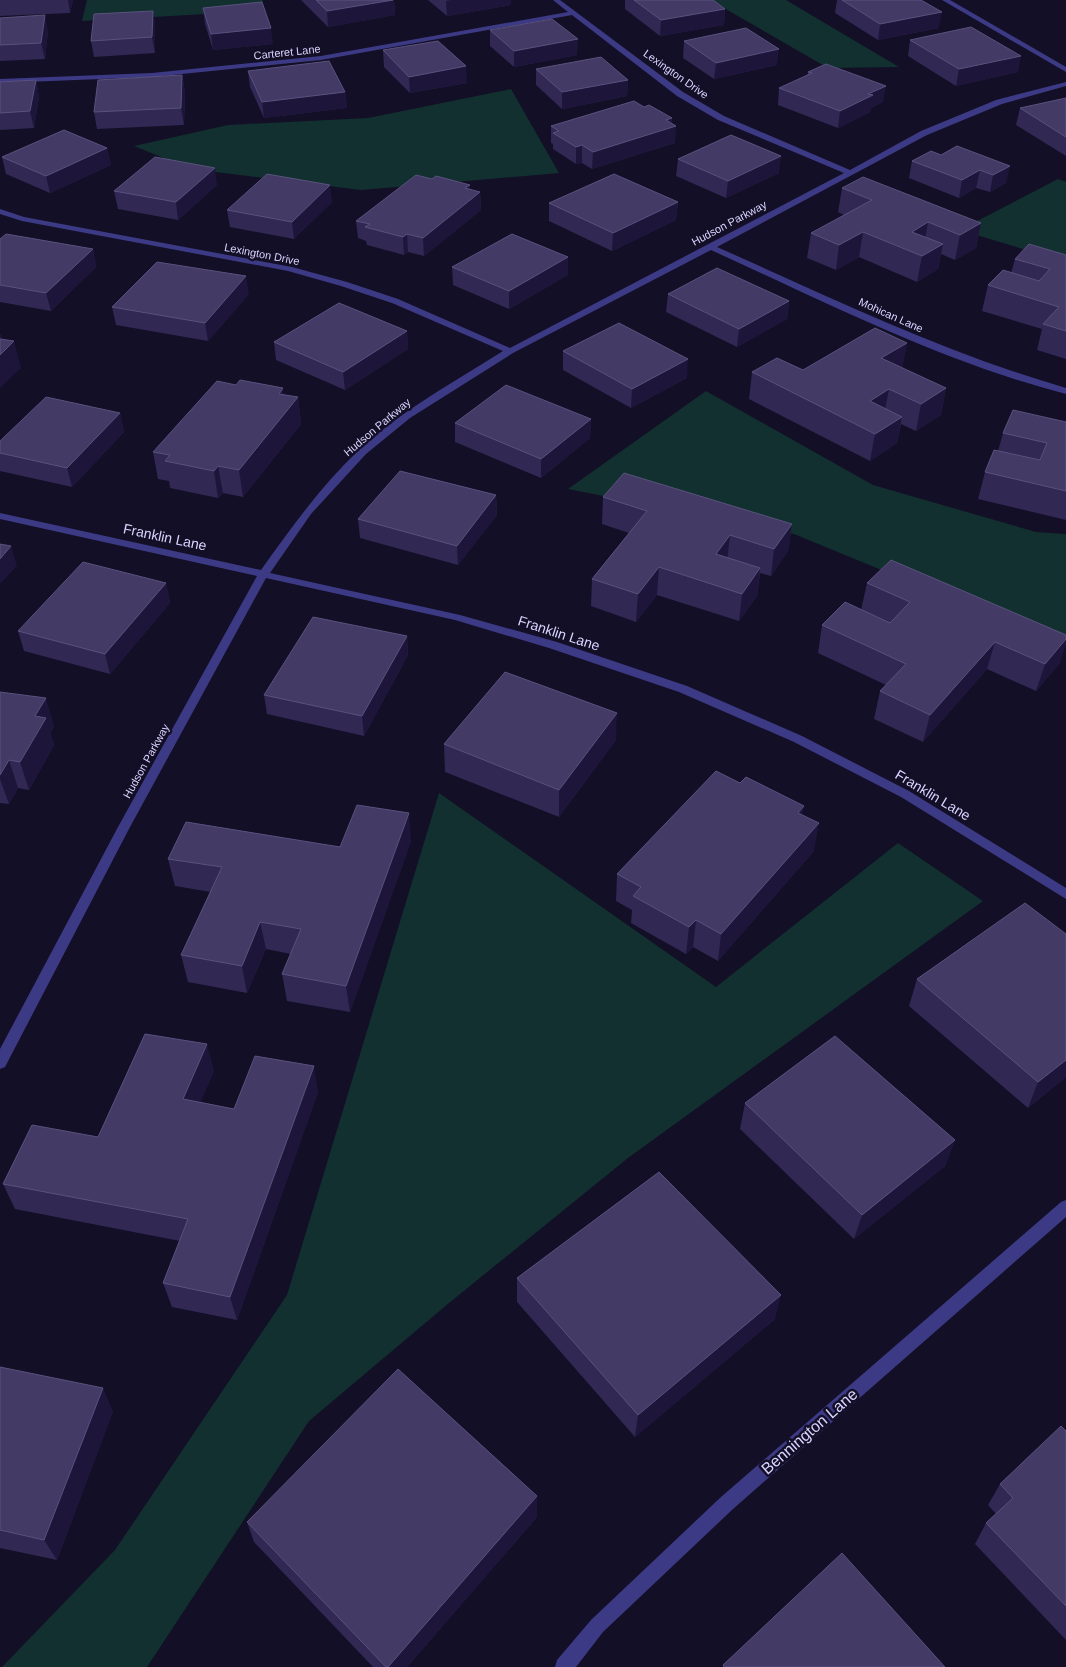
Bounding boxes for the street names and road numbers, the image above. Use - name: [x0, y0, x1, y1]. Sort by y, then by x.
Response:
- street label: Carteret Lane: [253, 43, 321, 61]
- street label: Lexington Drive: [641, 47, 711, 101]
- street label: Hudson Parkway: [689, 198, 769, 248]
- street label: Lexington Drive: [223, 241, 301, 267]
- street label: Mohican Lane: [857, 295, 925, 335]
- street label: Hudson Parkway: [341, 395, 413, 458]
- street label: Franklin Lane: [122, 520, 208, 554]
- street label: Franklin Lane: [516, 612, 602, 654]
- street label: Hudson Parkway: [121, 721, 172, 800]
- street label: Franklin Lane: [893, 766, 974, 824]
- street label: Bennington Lane: [758, 1385, 861, 1477]

